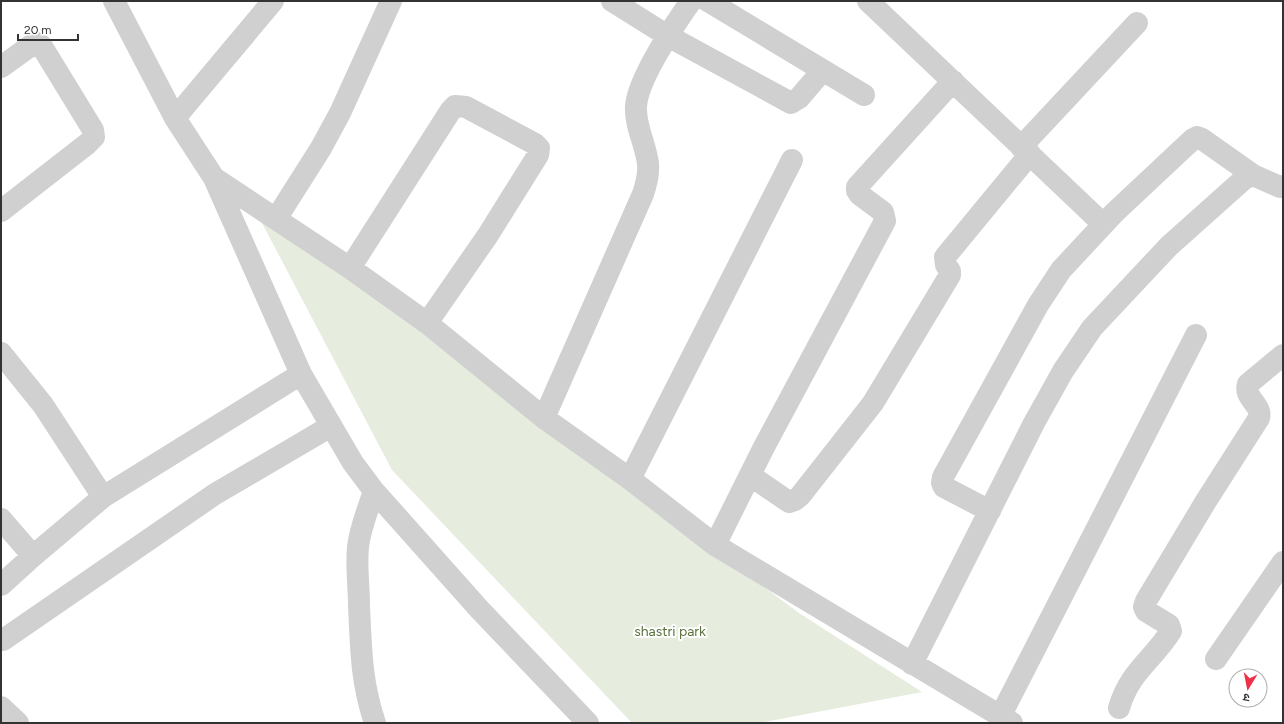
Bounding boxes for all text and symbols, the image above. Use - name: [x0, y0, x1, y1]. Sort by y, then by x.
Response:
- scale bar: [18, 16, 78, 42]
- text: 20 m: [24, 23, 52, 37]
- park label: shastri park: [634, 623, 706, 640]
- north arrow: [1228, 668, 1268, 708]
- text: उ: [1241, 690, 1251, 704]

